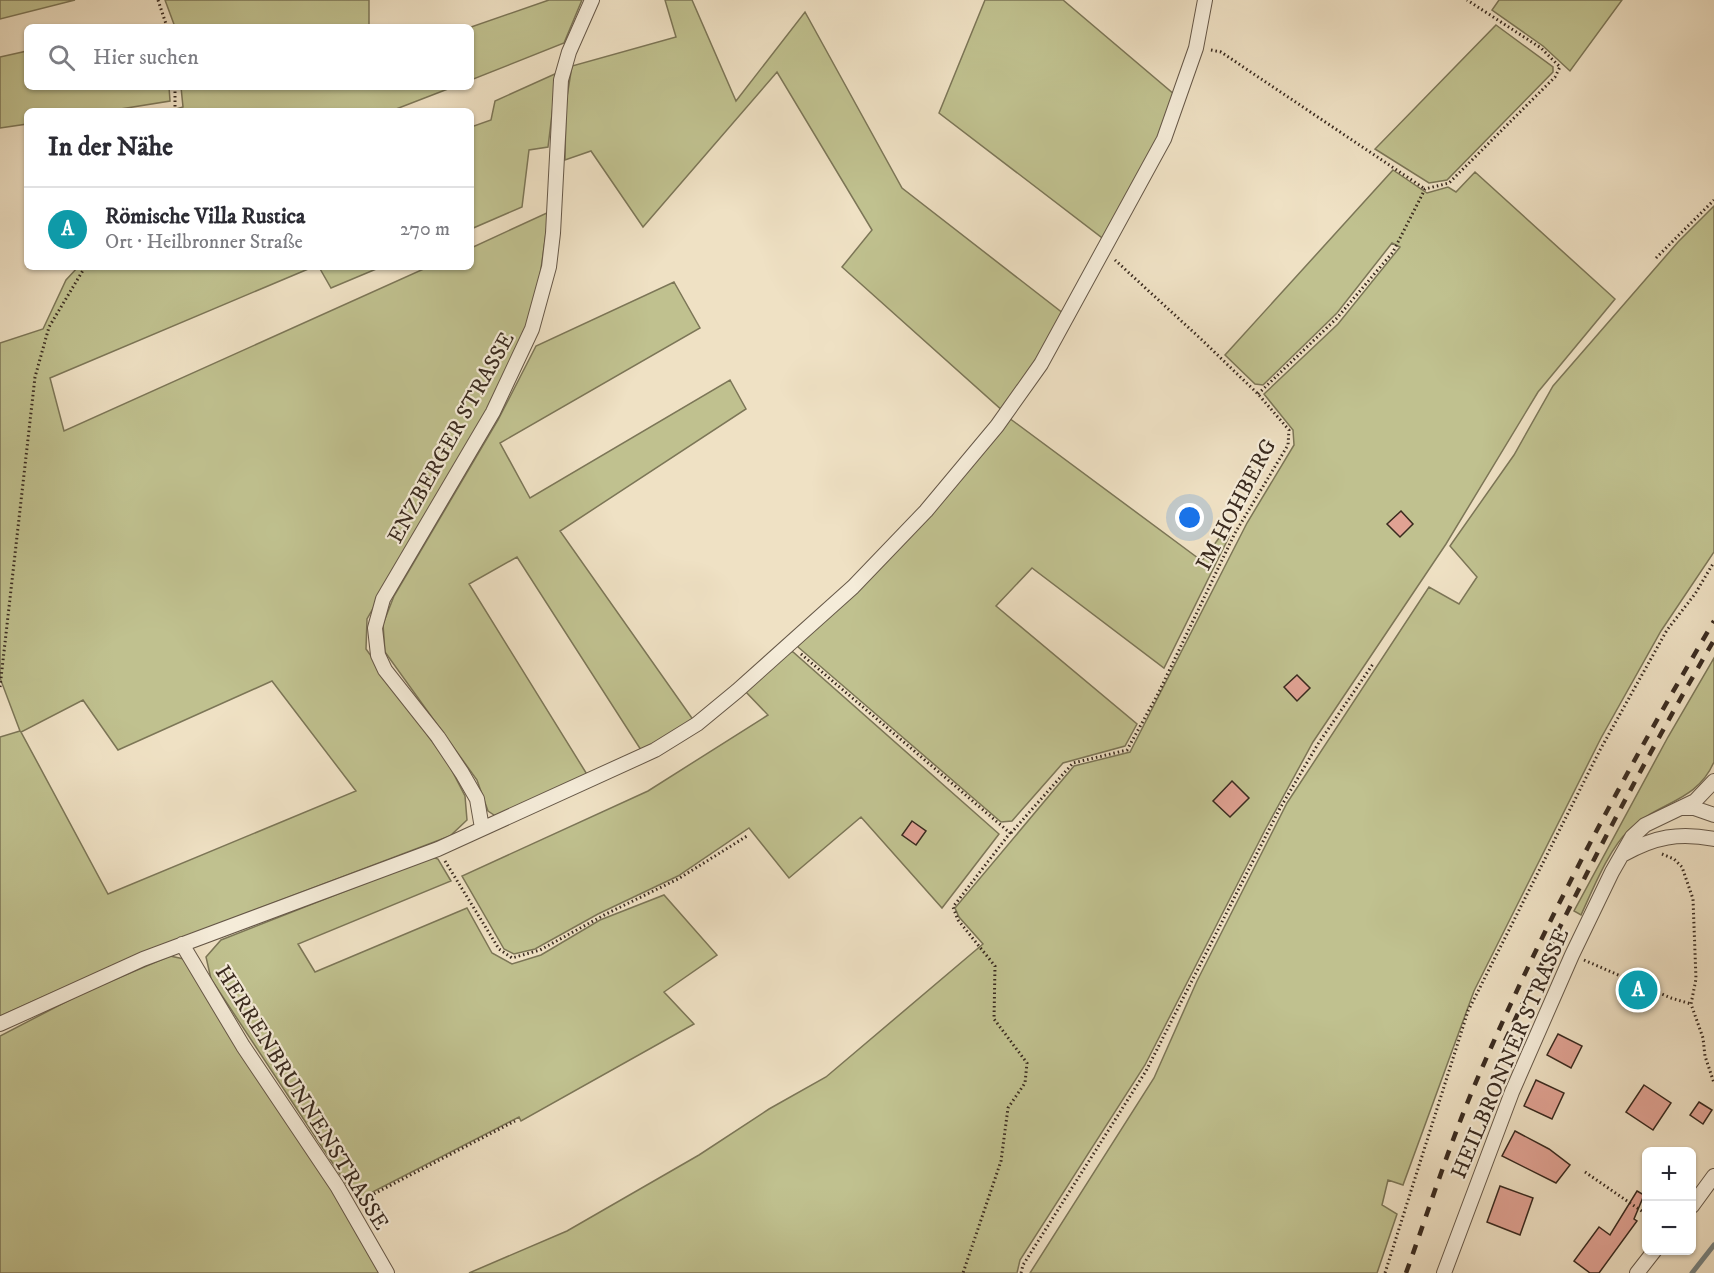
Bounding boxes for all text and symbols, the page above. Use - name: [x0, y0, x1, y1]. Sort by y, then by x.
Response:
- search box: [24, 24, 474, 90]
- icon: search: [45, 41, 78, 74]
- text: Hier suchen: [93, 44, 199, 71]
- text: In der Nähe: [48, 131, 173, 164]
- text: Römische Villa Rustica: [105, 203, 305, 230]
- text: A: [61, 217, 74, 242]
- text: 270 m: [400, 217, 450, 242]
- text: Ort · Heilbronner Straße: [105, 230, 303, 255]
- street label: ENZBERGER STRASSE: [382, 327, 521, 548]
- street label: IM HOHBERG: [1190, 434, 1282, 575]
- your location: [1175, 503, 1204, 532]
- street label: HEILBRONNER STRASSE: [1445, 924, 1575, 1183]
- street label: HERRENBRUNNENSTRASSE: [209, 960, 395, 1235]
- pin: A: [1618, 968, 1658, 1012]
- map controls: [1642, 1147, 1696, 1255]
- button: +: [1642, 1147, 1696, 1201]
- button: −: [1642, 1201, 1696, 1255]

